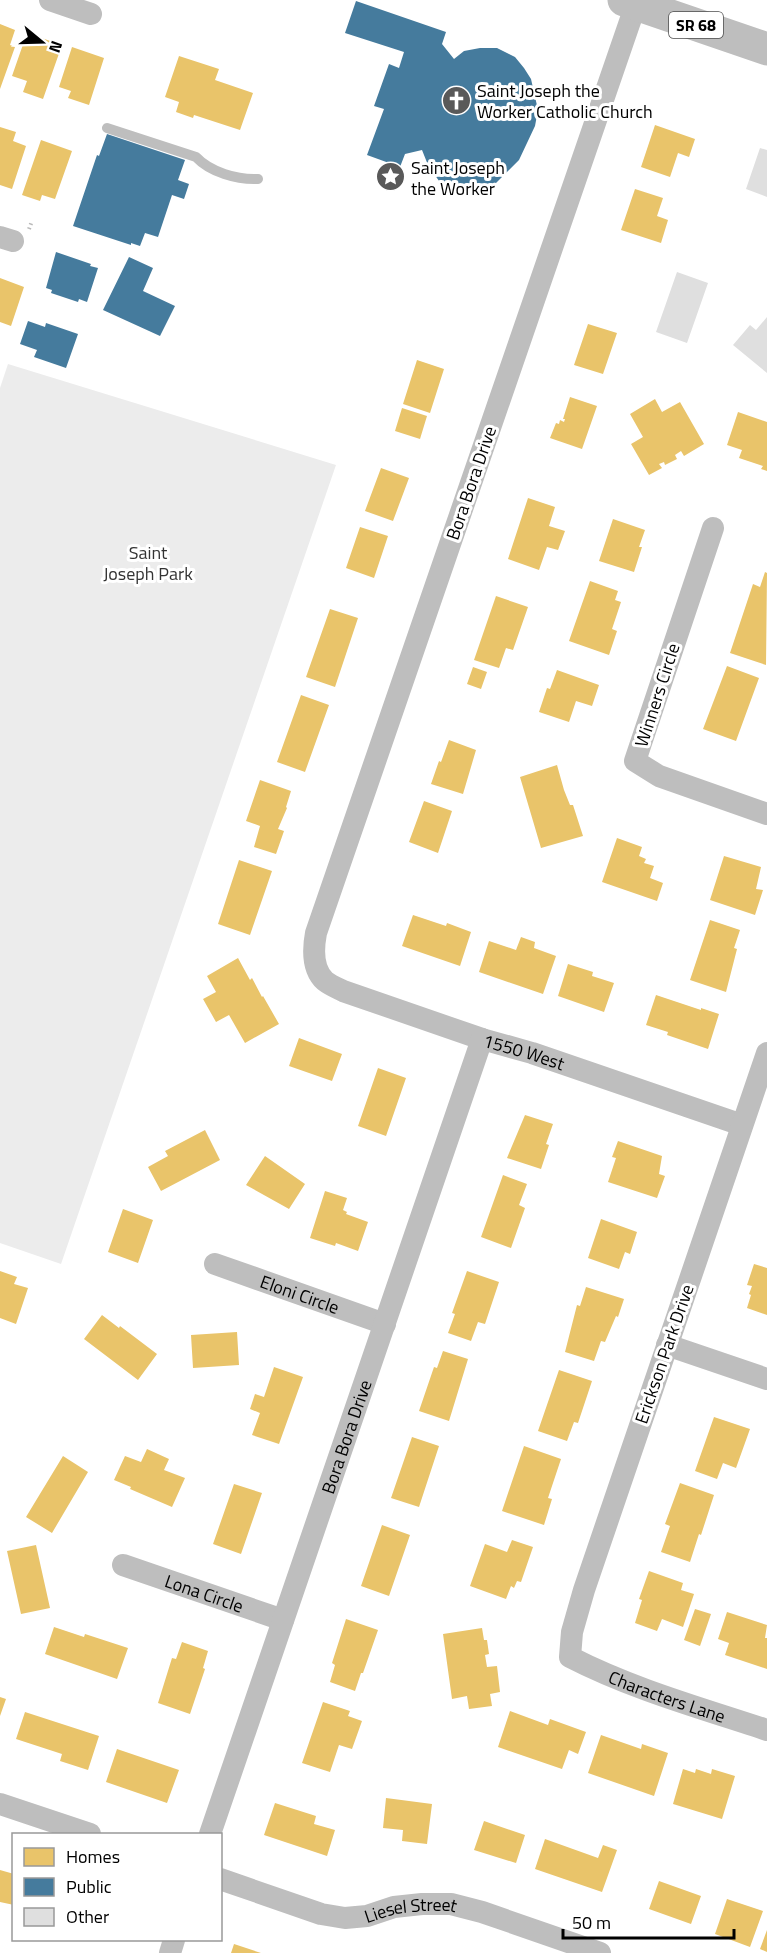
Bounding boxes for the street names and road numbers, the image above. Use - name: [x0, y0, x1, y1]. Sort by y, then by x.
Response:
- road number: SR 68: [669, 12, 723, 38]
- street label: Bora Bora Drive: [439, 422, 503, 544]
- street label: Winners Circle: [628, 640, 686, 750]
- street label: 1550 West: [480, 1027, 569, 1077]
- street label: Eloni Circle: [257, 1268, 343, 1320]
- street label: Erickson Park Drive: [627, 1281, 701, 1427]
- street label: Bora Bora Drive: [314, 1376, 378, 1497]
- street label: Lona Circle: [161, 1567, 247, 1619]
- street label: Characters Lane: [605, 1663, 729, 1729]
- street label: Liesel Street: [361, 1891, 461, 1929]

